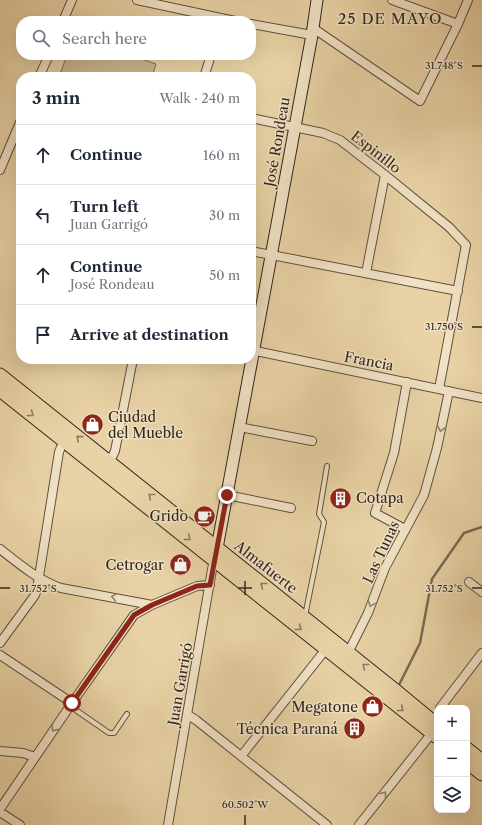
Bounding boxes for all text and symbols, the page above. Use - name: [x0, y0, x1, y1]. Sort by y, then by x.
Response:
- district label: 25 DE MAYO: [338, 9, 442, 28]
- search box: [16, 16, 256, 60]
- icon: search: [30, 27, 52, 49]
- text: Search here: [62, 29, 147, 48]
- text: 31.748°S: [425, 59, 463, 72]
- text: 3 min: [32, 88, 81, 108]
- text: Walk · 240 m: [160, 90, 240, 106]
- street label: José Rondeau: [260, 95, 294, 190]
- street label: Espinillo: [347, 127, 405, 177]
- icon: ahead: [32, 144, 54, 166]
- text: Continue: [70, 145, 142, 164]
- text: 160 m: [203, 147, 240, 163]
- text: Turn left: [70, 197, 139, 216]
- icon: left: [32, 204, 54, 226]
- text: 30 m: [209, 207, 240, 223]
- text: Juan Garrigó: [70, 216, 148, 232]
- text: Continue: [70, 257, 142, 276]
- icon: ahead: [32, 264, 54, 286]
- text: 50 m: [209, 267, 240, 283]
- text: José Rondeau: [70, 276, 154, 292]
- text: 31.750°S: [425, 320, 463, 333]
- icon: arrive: [32, 324, 54, 346]
- text: Arrive at destination: [70, 325, 229, 344]
- street label: Francia: [343, 347, 396, 375]
- place label: Ciudad del Mueble: [108, 408, 183, 442]
- one-way arrow: [26, 410, 33, 417]
- shop icon: Ciudad del Mueble: [80, 412, 106, 438]
- one-way arrow: [438, 426, 446, 432]
- one-way arrow: [77, 436, 84, 443]
- building icon: Cotapa: [327, 485, 353, 511]
- route end: [218, 486, 236, 504]
- place label: Cotapa: [356, 489, 404, 507]
- one-way arrow: [148, 493, 155, 500]
- cafe icon: Grido: [191, 503, 217, 529]
- place label: Grido: [149, 507, 188, 525]
- street label: Las Tunas: [359, 518, 403, 586]
- one-way arrow: [183, 534, 190, 541]
- street label: Almafuerte: [230, 536, 301, 597]
- shop icon: Cetrogar: [167, 552, 193, 578]
- place label: Cetrogar: [106, 556, 164, 574]
- text: 31.752°S: [19, 582, 57, 595]
- text: 31.752°S: [425, 582, 463, 595]
- one-way arrow: [261, 583, 268, 590]
- one-way arrow: [111, 593, 117, 602]
- one-way arrow: [368, 601, 376, 608]
- one-way arrow: [295, 623, 302, 630]
- street label: Juan Garrigó: [164, 641, 196, 729]
- one-way arrow: [363, 664, 370, 671]
- route start: [63, 694, 81, 712]
- shop icon: Megatone: [360, 694, 386, 720]
- place label: Megatone: [291, 698, 358, 716]
- one-way arrow: [396, 704, 403, 711]
- map controls: [434, 705, 470, 813]
- button: +: [434, 705, 470, 741]
- building icon: Técnica Paraná: [341, 716, 367, 742]
- place label: Técnica Paraná: [237, 720, 339, 738]
- one-way arrow: [52, 725, 59, 732]
- button: −: [434, 741, 470, 777]
- button: layers: [434, 777, 470, 813]
- one-way arrow: [379, 792, 386, 799]
- text: 60.502°W: [222, 798, 269, 811]

